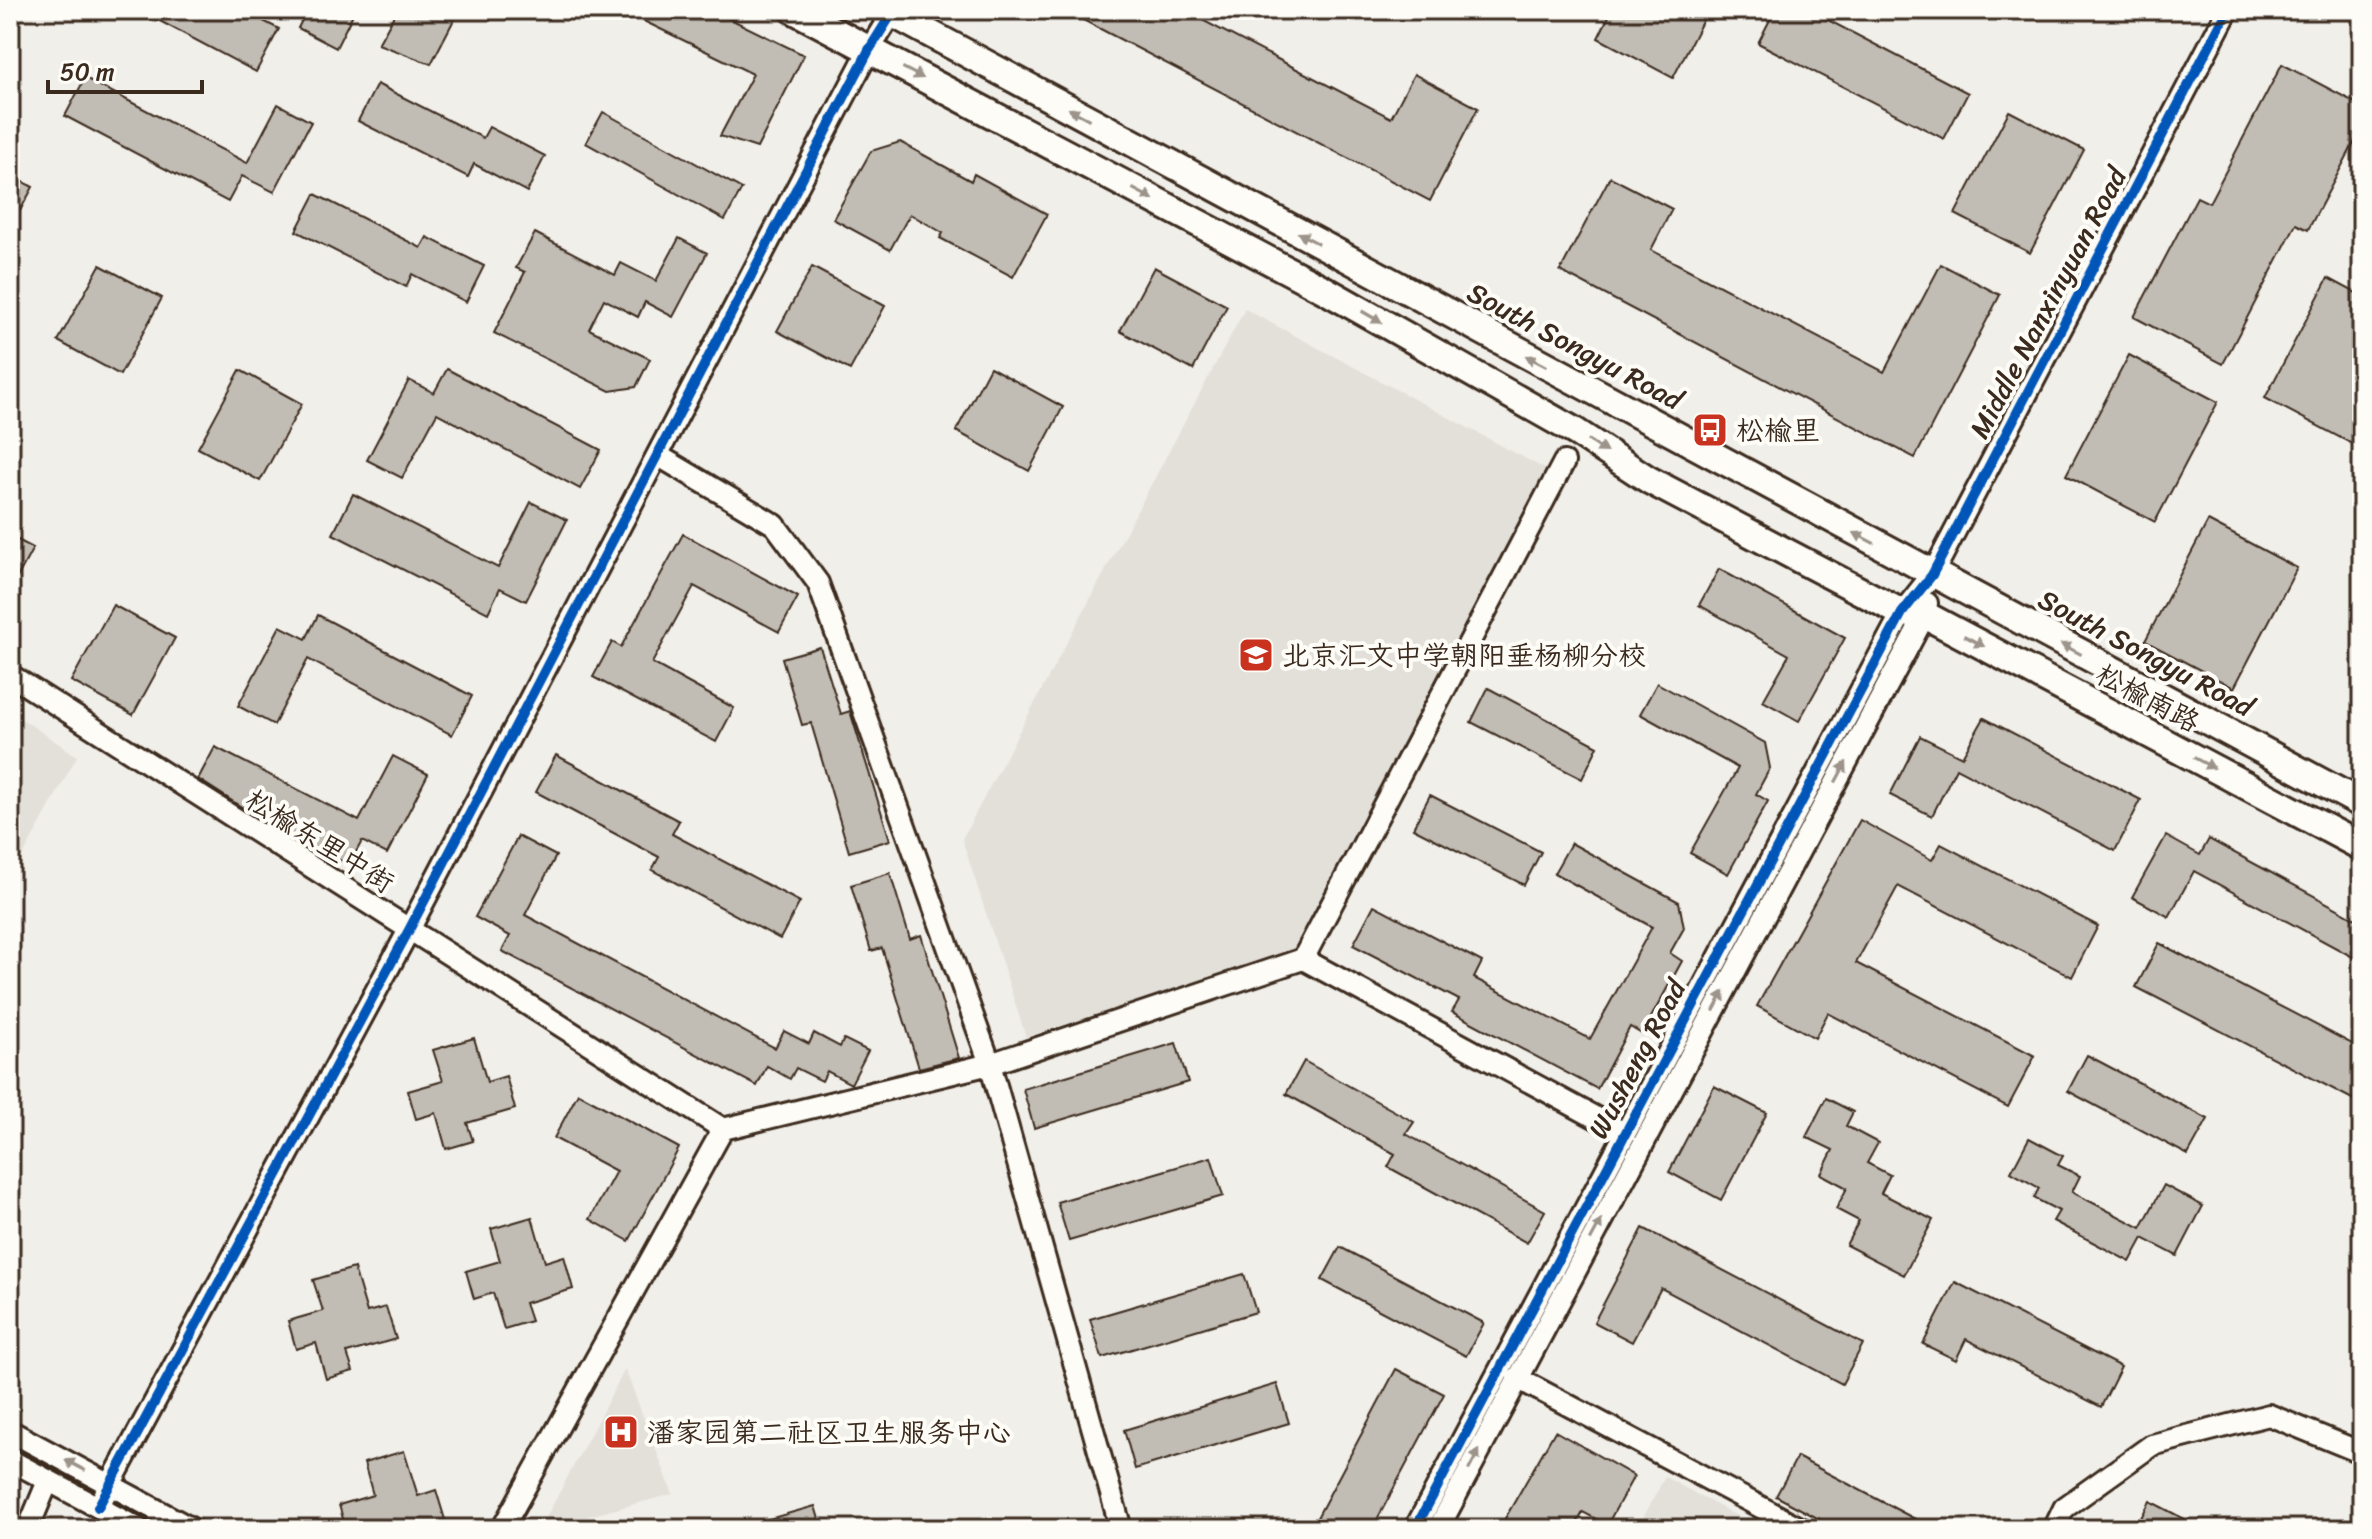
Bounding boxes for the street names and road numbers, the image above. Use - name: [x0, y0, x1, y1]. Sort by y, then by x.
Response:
- street label: Middle Nanxinyuan Road: [1956, 156, 2141, 448]
- street label: South Songyu Road: [1458, 268, 1694, 425]
- street label: South Songyu Road: [2029, 575, 2265, 732]
- street label: 松榆南路: [2087, 650, 2209, 746]
- street label: 松榆东里中街: [236, 776, 404, 906]
- street label: Wusheng Road: [1574, 968, 1701, 1148]

